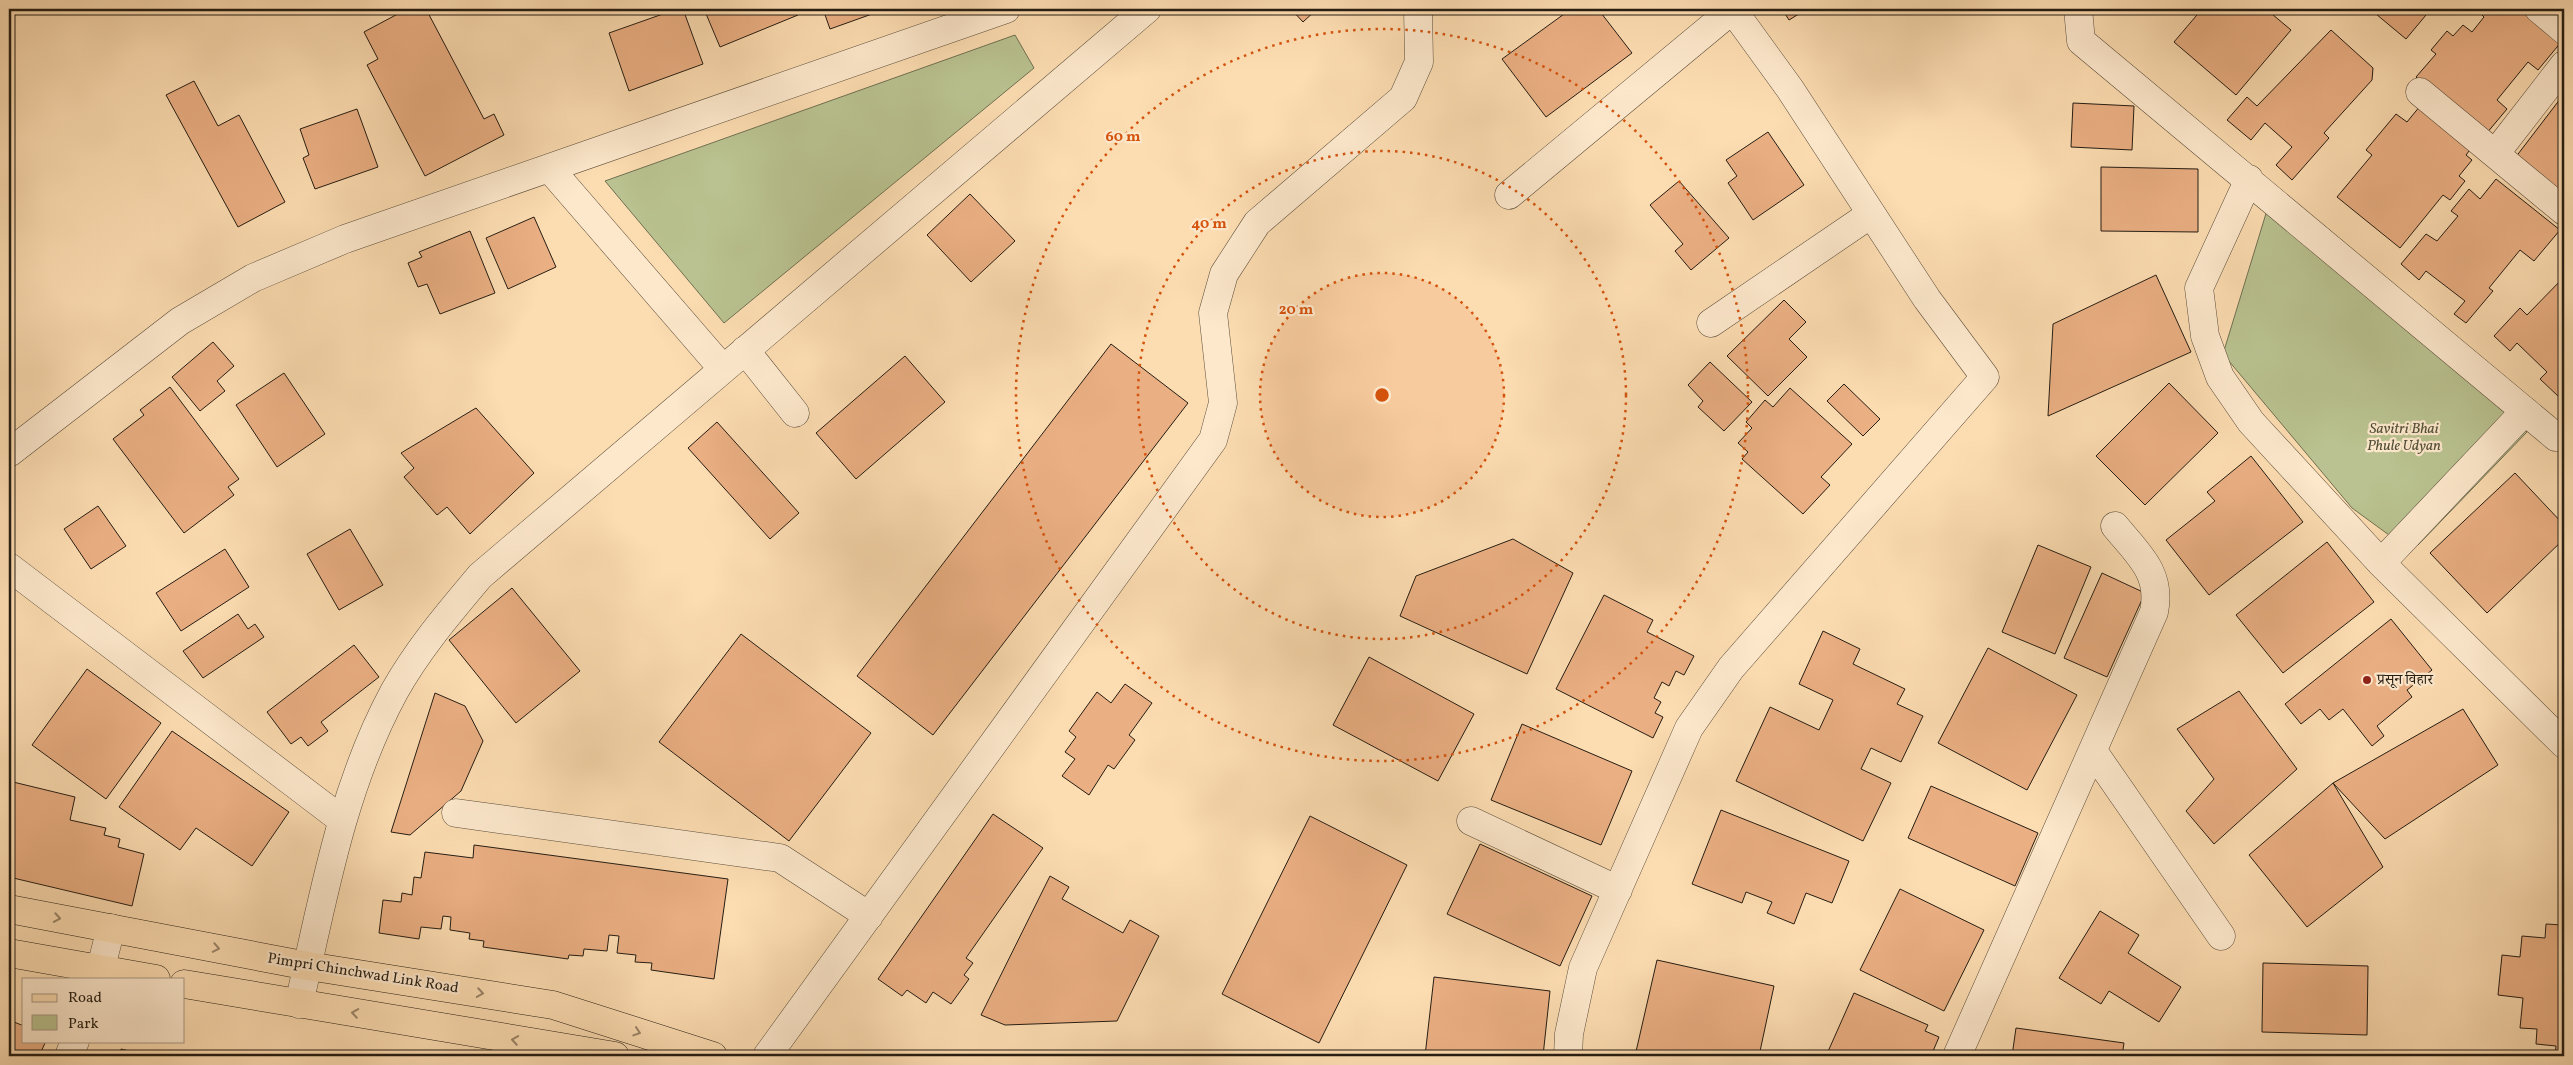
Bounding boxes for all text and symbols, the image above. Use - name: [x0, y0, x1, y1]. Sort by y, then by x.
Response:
- text: 60 m: [1106, 127, 1141, 148]
- text: 40 m: [1191, 214, 1227, 235]
- text: 20 m: [1279, 300, 1314, 321]
- centre of rings: [1373, 386, 1391, 404]
- park label: Savitri Bhai Phule Udyan: [2367, 419, 2441, 457]
- place label: प्रसून विहार: [2376, 670, 2434, 691]
- marker: प्रसून विहार: [2361, 674, 2373, 686]
- one-way arrow: [52, 912, 61, 922]
- one-way arrow: [212, 943, 221, 953]
- street label: Pimpri Chinchwad Link Road: [266, 949, 460, 999]
- legend: [22, 978, 185, 1042]
- text: Road: [68, 988, 102, 1009]
- one-way arrow: [476, 988, 484, 998]
- one-way arrow: [350, 1009, 359, 1019]
- text: Park: [68, 1014, 99, 1035]
- one-way arrow: [633, 1026, 641, 1036]
- one-way arrow: [511, 1035, 519, 1045]

